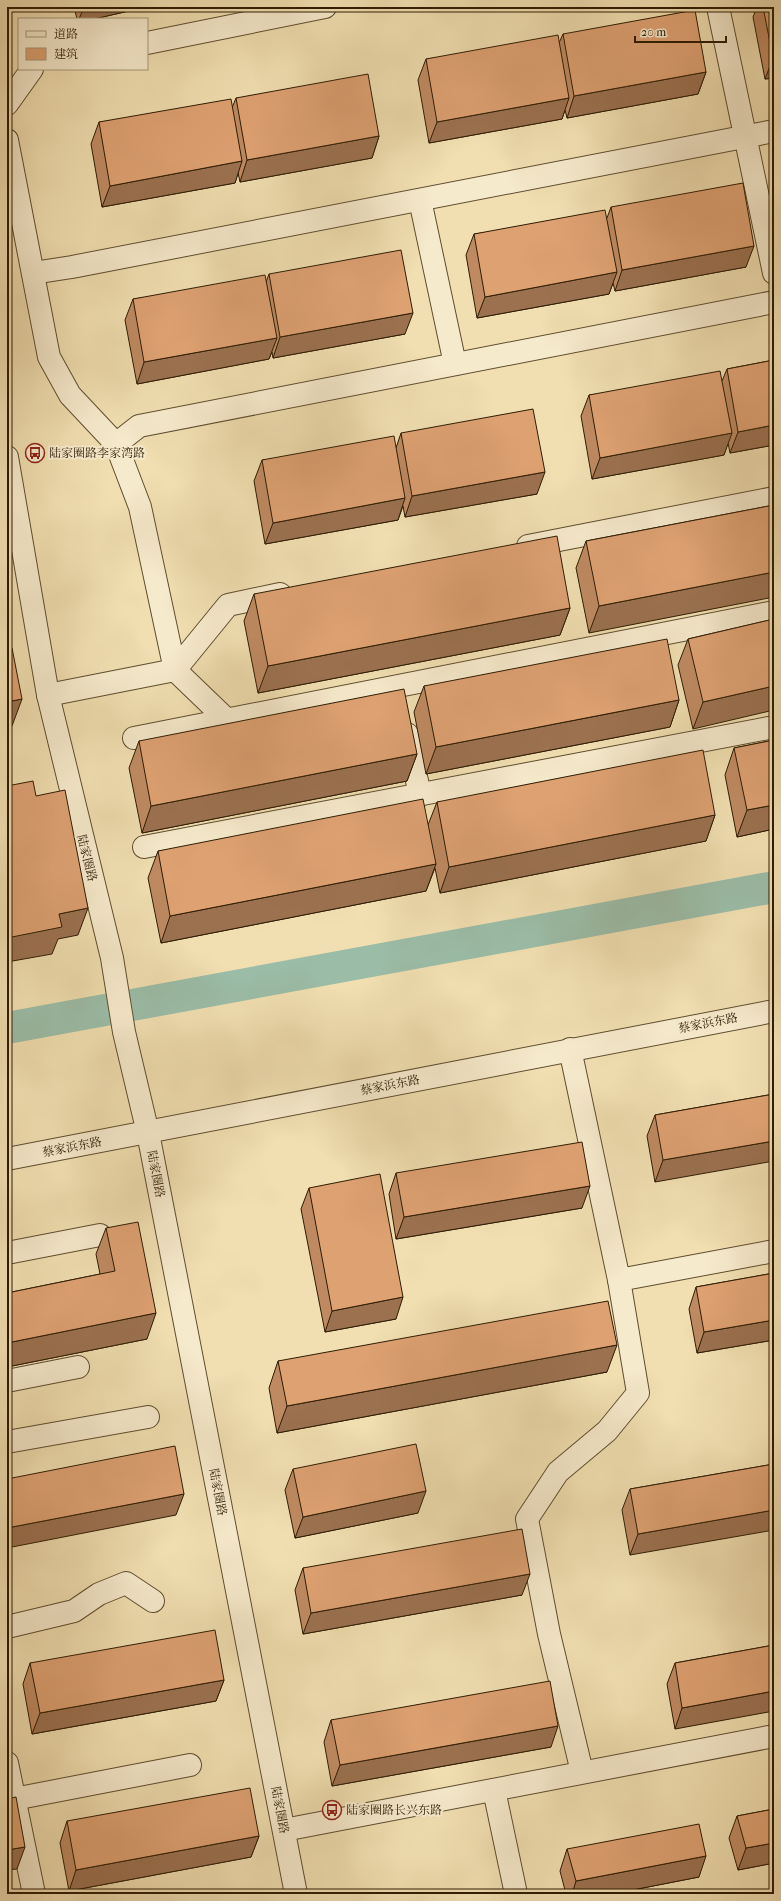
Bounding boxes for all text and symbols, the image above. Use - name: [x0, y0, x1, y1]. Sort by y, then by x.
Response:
- legend: [18, 18, 148, 70]
- scale bar: [635, 18, 726, 44]
- text: 20 m: [641, 25, 666, 39]
- text: 道路: [54, 27, 78, 41]
- text: 建筑: [54, 47, 78, 61]
- bus stop icon: 陆家圈路李家湾路: [24, 442, 46, 464]
- place label: 陆家圈路李家湾路: [49, 446, 145, 460]
- street label: 陆家圈路: [74, 833, 100, 883]
- street label: 蔡家浜东路: [677, 1010, 739, 1036]
- street label: 蔡家浜东路: [359, 1072, 421, 1098]
- street label: 蔡家浜东路: [41, 1134, 103, 1160]
- street label: 陆家圈路: [145, 1149, 167, 1199]
- street label: 陆家圈路: [207, 1467, 229, 1517]
- street label: 陆家圈路: [269, 1785, 291, 1835]
- bus stop icon: 陆家圈路长兴东路: [321, 1799, 343, 1821]
- place label: 陆家圈路长兴东路: [346, 1803, 442, 1817]

